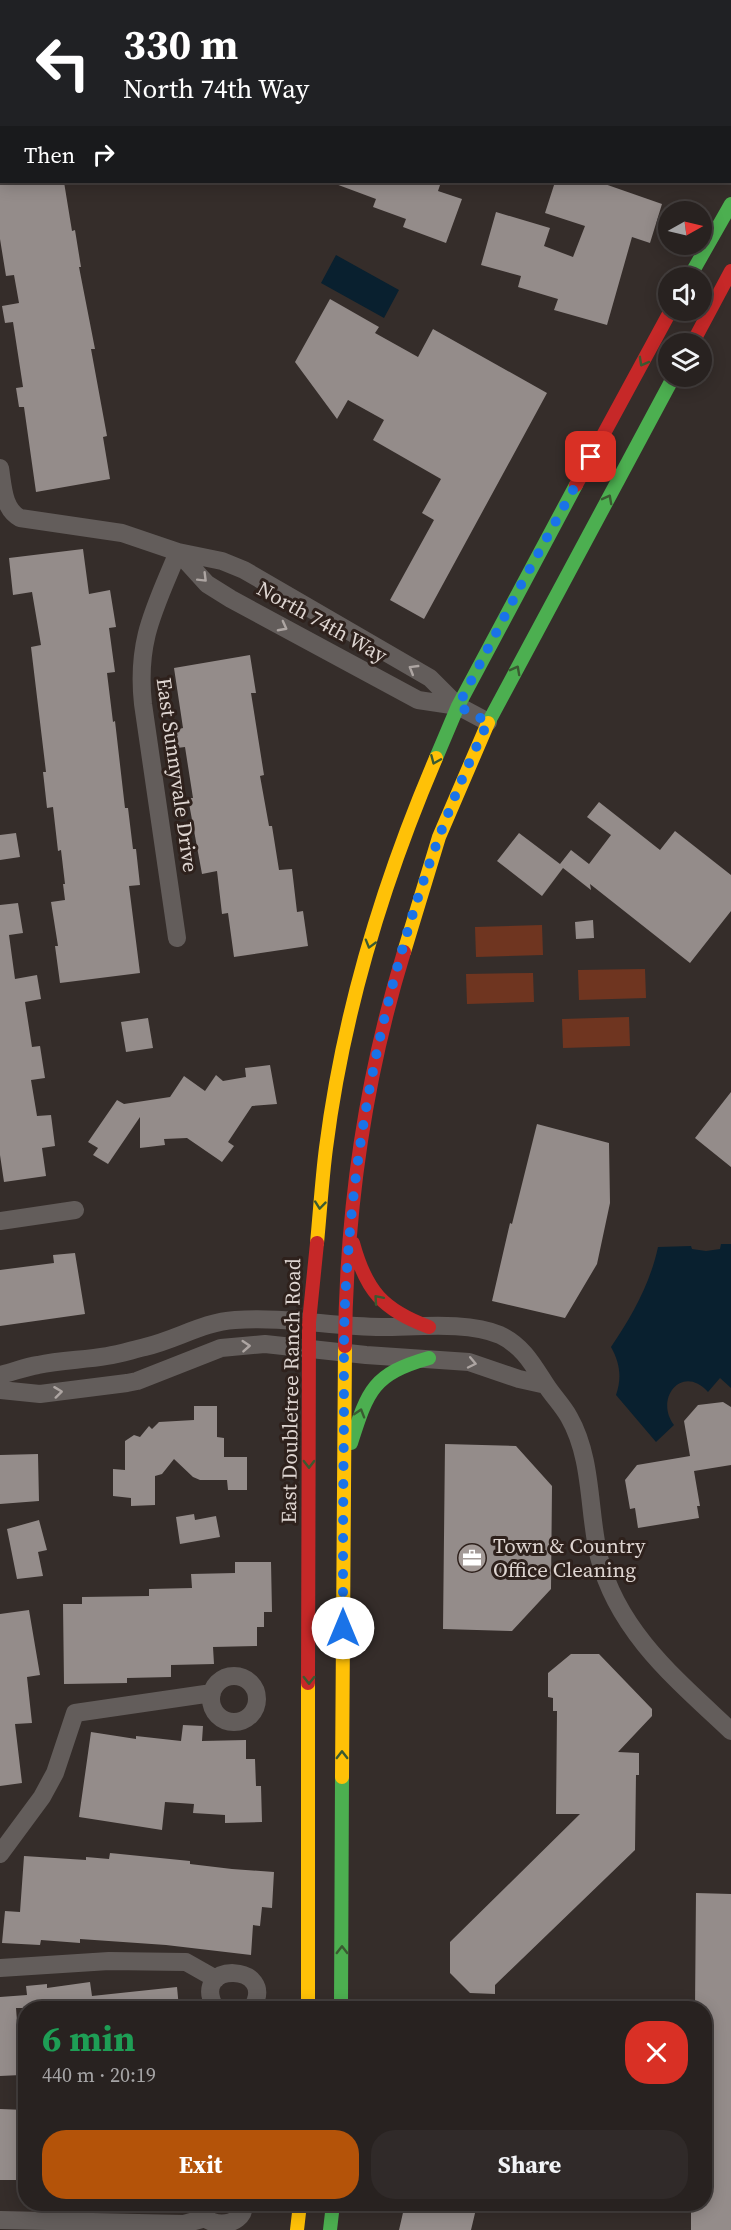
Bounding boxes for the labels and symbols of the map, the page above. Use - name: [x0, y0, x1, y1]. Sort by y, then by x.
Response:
- north arrow: [658, 201, 712, 255]
- one-way arrow: [639, 356, 650, 366]
- pin: [565, 431, 616, 482]
- one-way arrow: [601, 494, 612, 505]
- one-way arrow: [196, 571, 206, 582]
- street label: North 74th Way: [252, 574, 393, 670]
- one-way arrow: [277, 620, 287, 631]
- one-way arrow: [409, 664, 419, 676]
- one-way arrow: [509, 666, 520, 677]
- street label: East Sunnyvale Drive: [149, 676, 206, 874]
- one-way arrow: [430, 754, 442, 765]
- one-way arrow: [365, 938, 377, 949]
- one-way arrow: [314, 1200, 327, 1210]
- street label: East Doubletree Ranch Road: [274, 1258, 307, 1524]
- one-way arrow: [375, 1295, 386, 1306]
- one-way arrow: [241, 1340, 250, 1353]
- one-way arrow: [467, 1356, 477, 1369]
- one-way arrow: [54, 1386, 63, 1399]
- one-way arrow: [353, 1408, 365, 1419]
- one-way arrow: [303, 1460, 315, 1469]
- place label: Town & Country Office Cleaning: [493, 1531, 646, 1584]
- office icon: Town & Country Office Cleaning: [456, 1542, 488, 1574]
- position arrow: [311, 1596, 375, 1660]
- one-way arrow: [303, 1676, 315, 1685]
- one-way arrow: [336, 1751, 348, 1760]
- one-way arrow: [336, 1946, 348, 1955]

